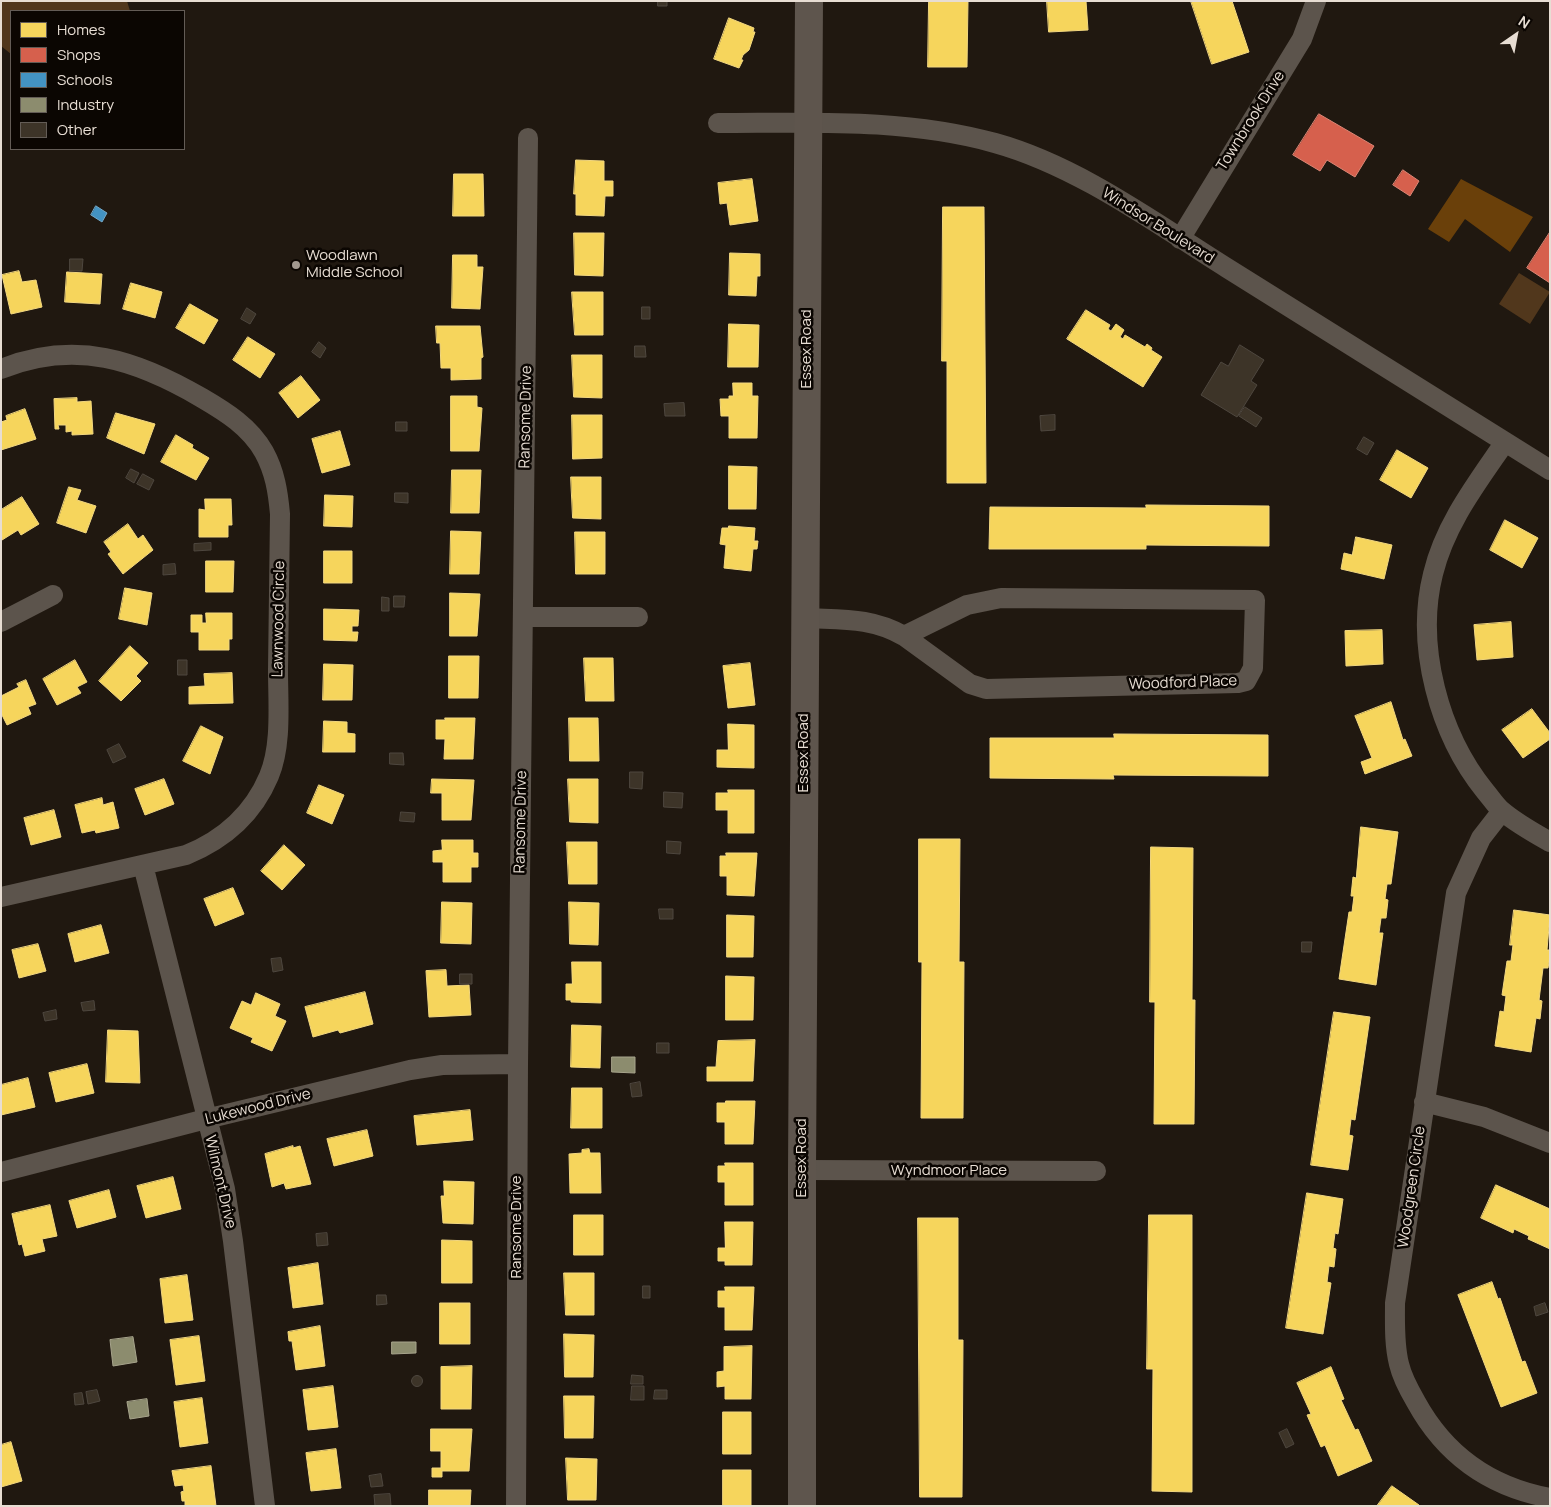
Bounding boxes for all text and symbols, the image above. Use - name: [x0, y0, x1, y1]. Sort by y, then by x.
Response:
- legend: [10, 10, 185, 150]
- north arrow: [1491, 10, 1541, 60]
- text: N: [1515, 11, 1534, 33]
- text: Homes: [57, 19, 105, 40]
- text: Shops: [57, 44, 101, 65]
- street label: Townbrook Drive: [1213, 68, 1289, 174]
- text: Schools: [57, 69, 113, 90]
- text: Industry: [57, 94, 114, 115]
- text: Other: [57, 119, 97, 140]
- street label: Windsor Boulevard: [1099, 184, 1217, 268]
- place label: Woodlawn Middle School: [306, 247, 403, 282]
- marker: Woodlawn Middle School: [290, 259, 302, 271]
- street label: Essex Road: [798, 309, 816, 389]
- street label: Ransome Drive: [516, 365, 536, 469]
- street label: Lawnwood Circle: [269, 560, 289, 678]
- street label: Woodford Place: [1128, 672, 1238, 694]
- street label: Essex Road: [795, 713, 813, 793]
- street label: Ransome Drive: [511, 770, 531, 874]
- street label: Lukewood Drive: [203, 1085, 313, 1129]
- street label: Essex Road: [793, 1118, 811, 1198]
- street label: Woodgreen Circle: [1395, 1125, 1429, 1249]
- street label: Wilmont Drive: [201, 1134, 239, 1230]
- street label: Wyndmoor Place: [891, 1162, 1007, 1180]
- street label: Ransome Drive: [508, 1176, 526, 1278]

